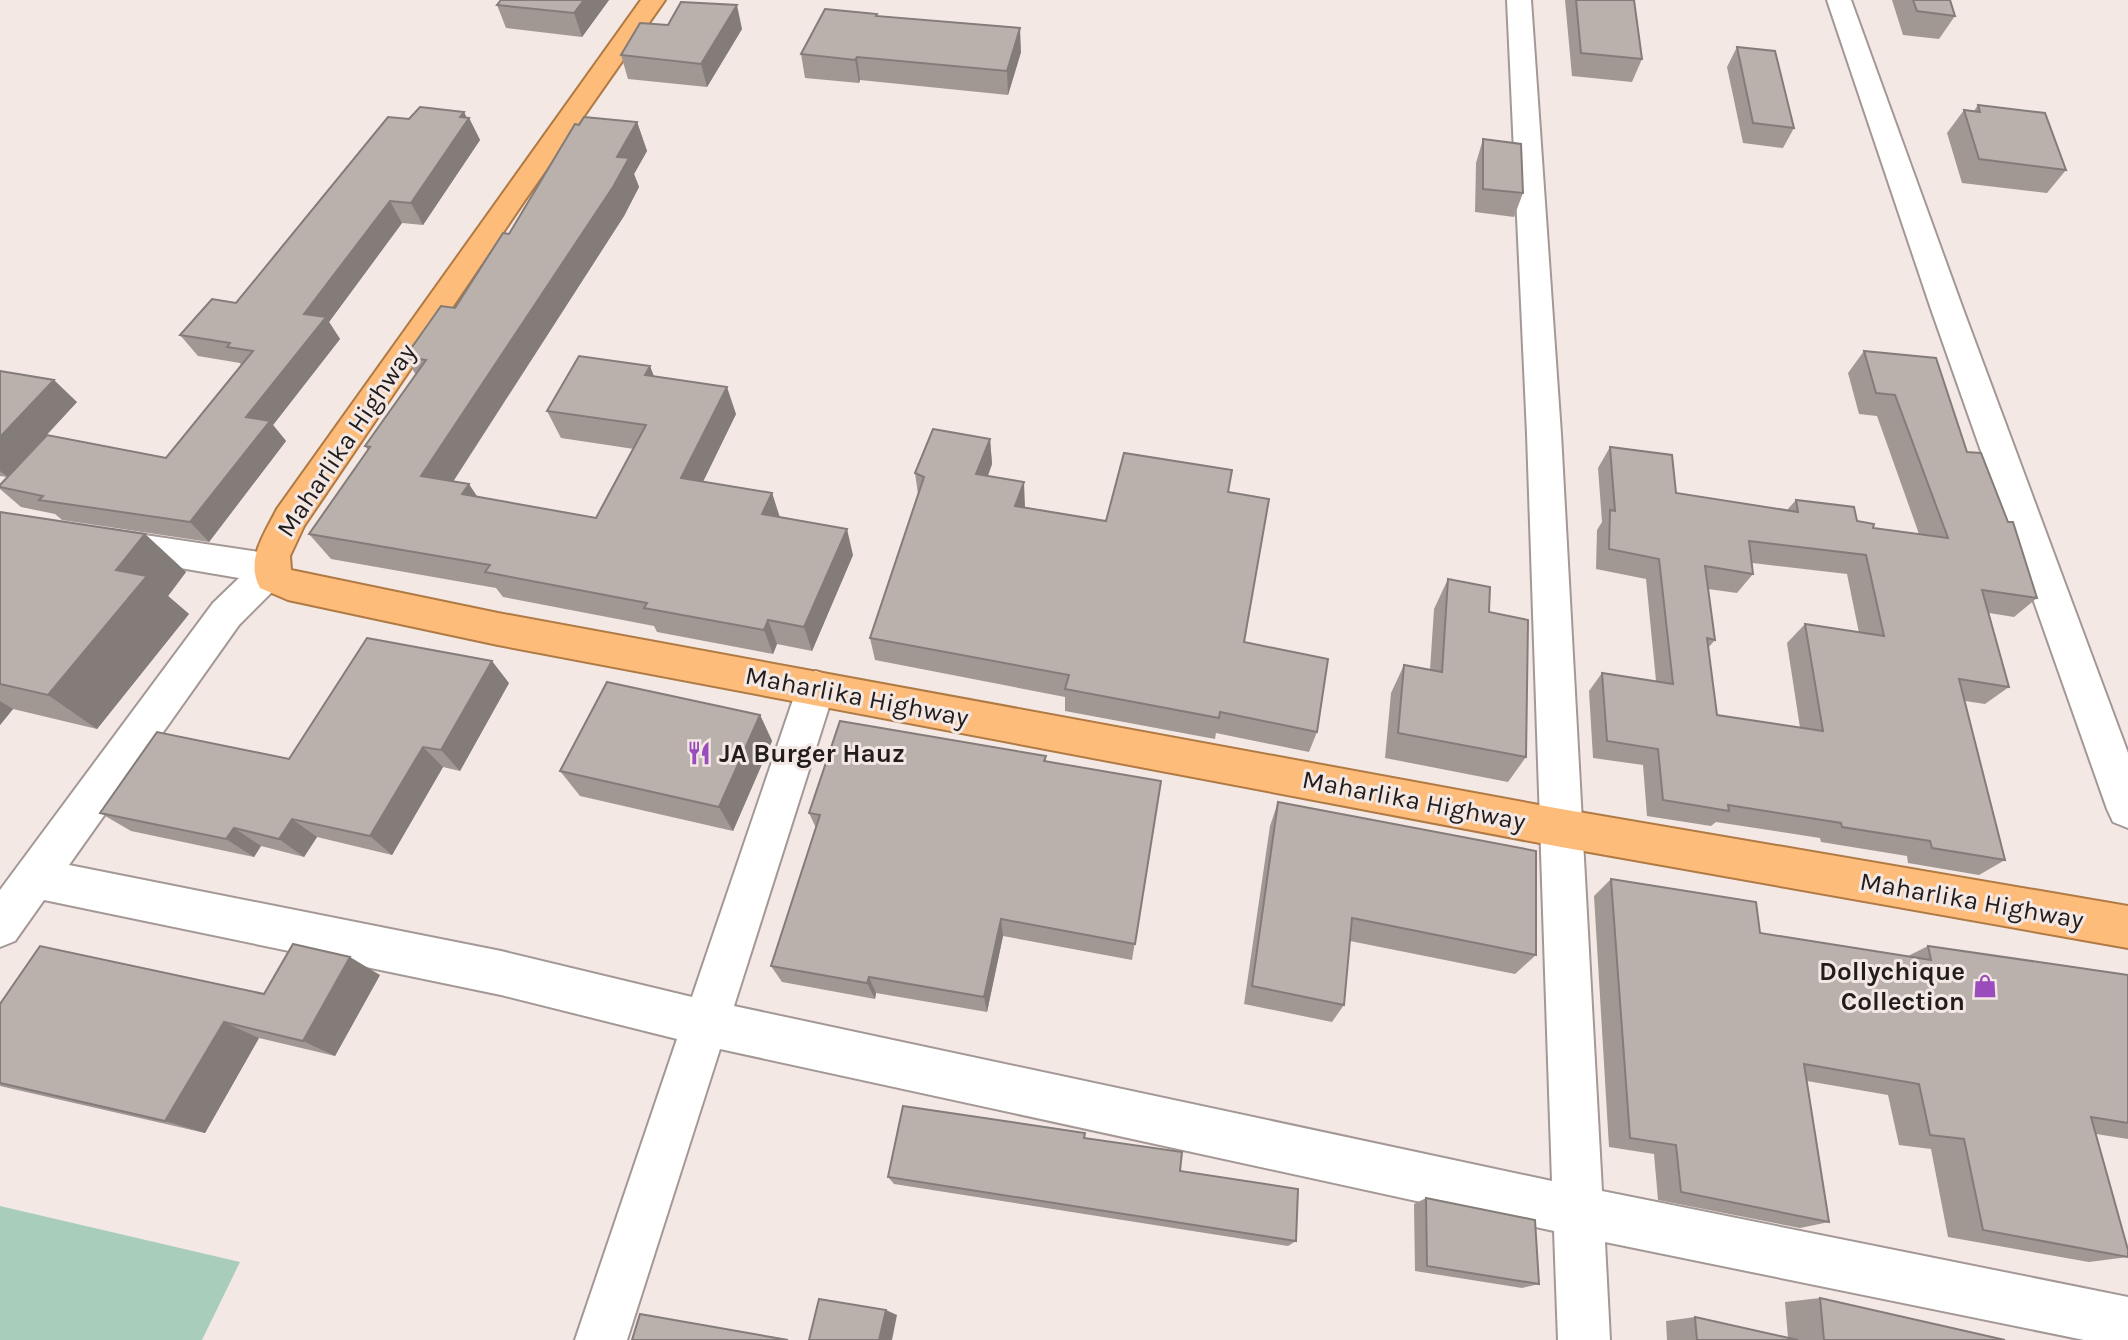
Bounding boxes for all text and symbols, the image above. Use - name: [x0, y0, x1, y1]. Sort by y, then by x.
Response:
- street label: Maharlika Highway: [270, 338, 423, 543]
- street label: Maharlika Highway: [743, 660, 971, 733]
- place label: JA Burger Hauz: [719, 738, 905, 769]
- restaurant icon: JA Burger Hauz: [685, 739, 713, 767]
- street label: Maharlika Highway: [1300, 764, 1528, 837]
- street label: Maharlika Highway: [1858, 866, 2086, 935]
- place label: Dollychique Collection: [1819, 956, 1965, 1017]
- shop icon: Dollychique Collection: [1971, 972, 1999, 1000]

